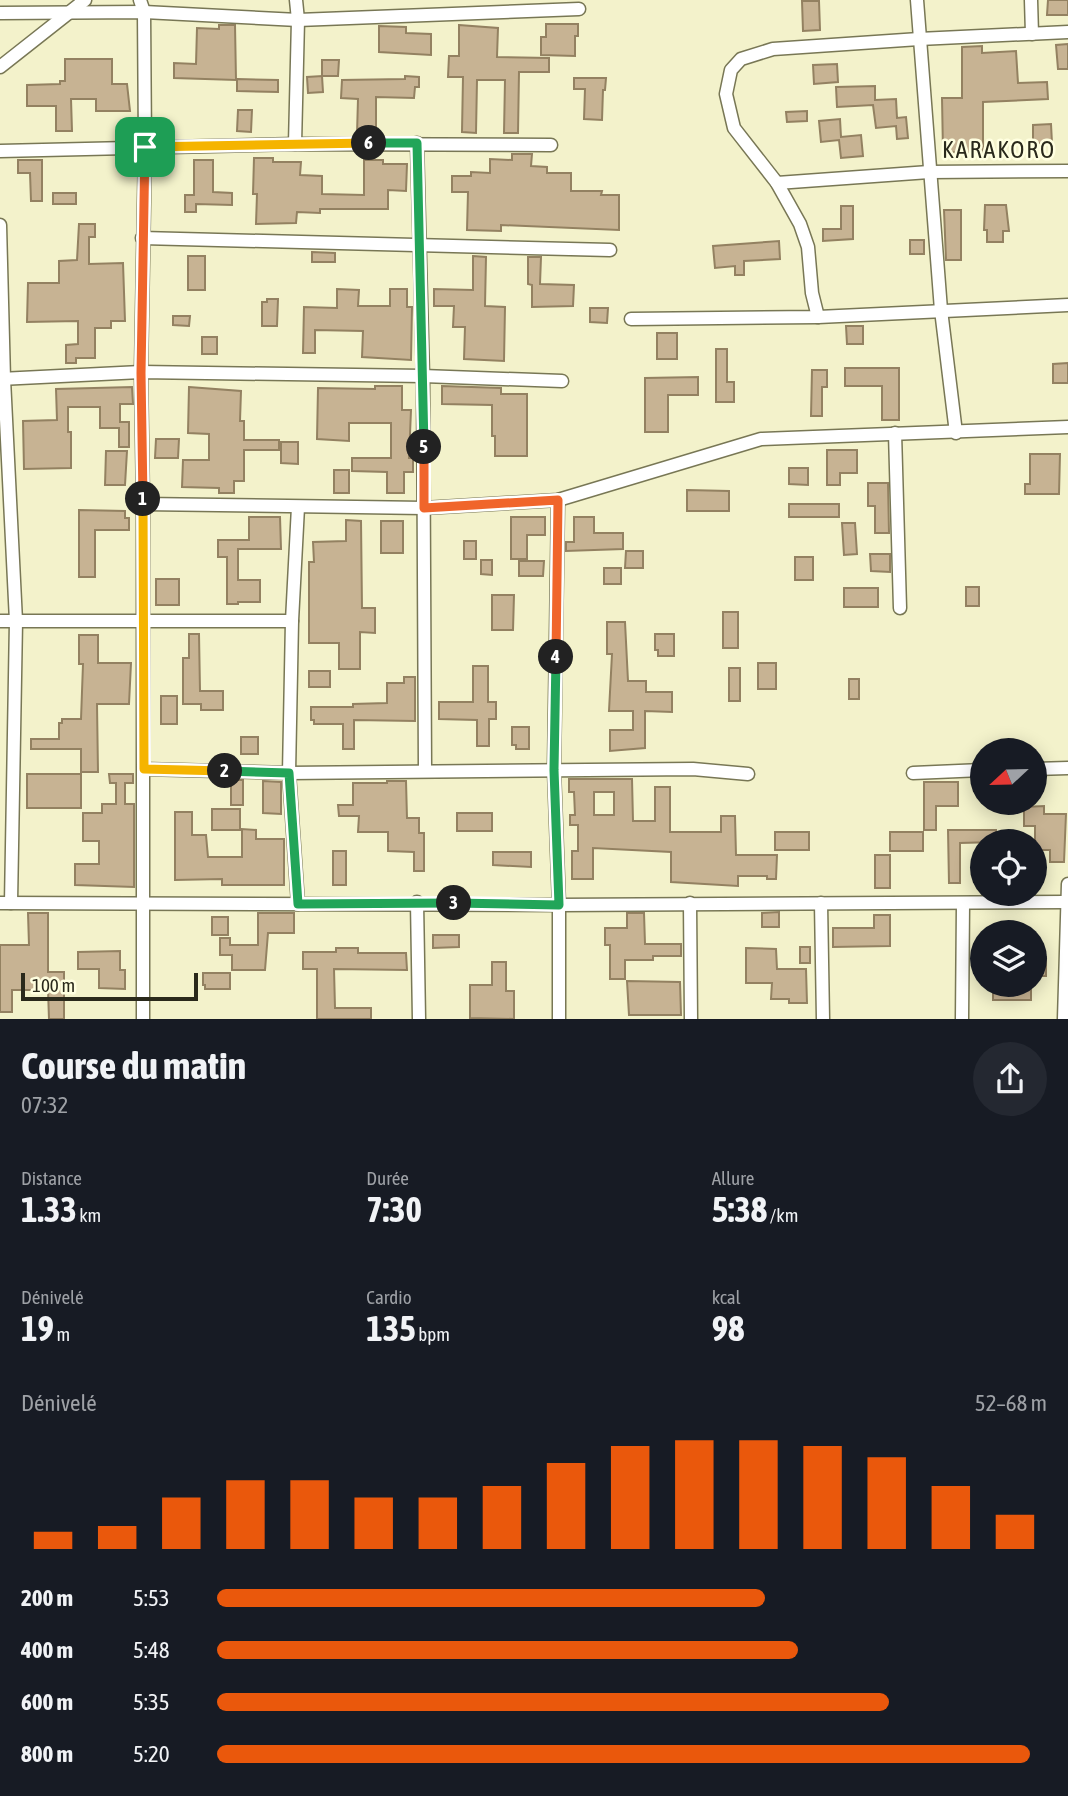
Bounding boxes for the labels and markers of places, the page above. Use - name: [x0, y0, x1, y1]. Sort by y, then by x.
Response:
- pin: [115, 117, 175, 177]
- pin: 6: [352, 125, 386, 160]
- pin: 5: [406, 430, 442, 464]
- pin: 1: [125, 482, 160, 516]
- pin: 4: [538, 640, 574, 674]
- pin: 2: [208, 754, 243, 788]
- pin: 3: [436, 886, 472, 920]

